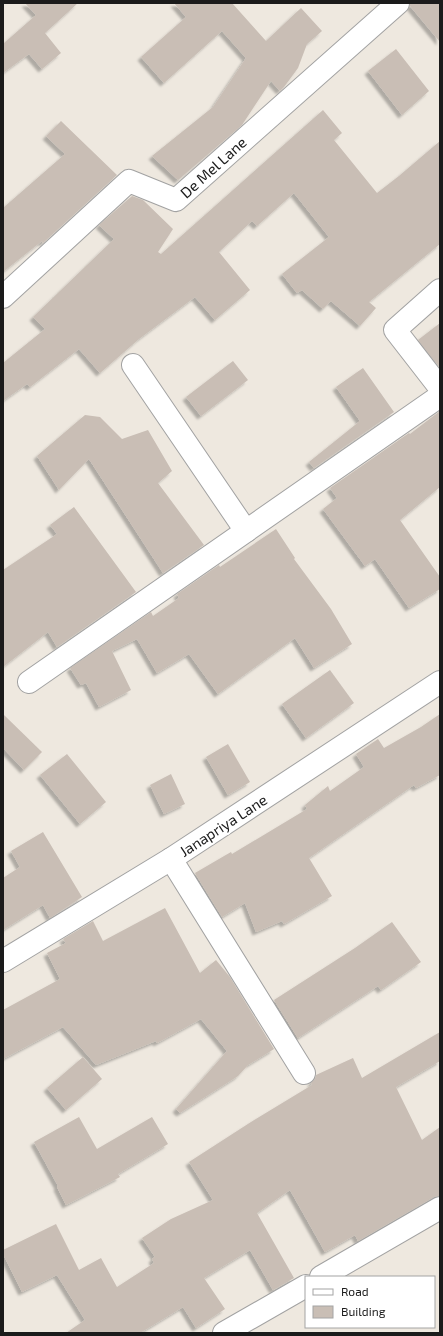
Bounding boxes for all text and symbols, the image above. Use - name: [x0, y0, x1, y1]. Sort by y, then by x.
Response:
- street label: De Mel Lane: [176, 133, 250, 201]
- street label: Janapriya Lane: [176, 790, 270, 860]
- legend: [305, 1276, 435, 1328]
- text: Road: [341, 1284, 369, 1298]
- text: Building: [341, 1304, 386, 1318]

